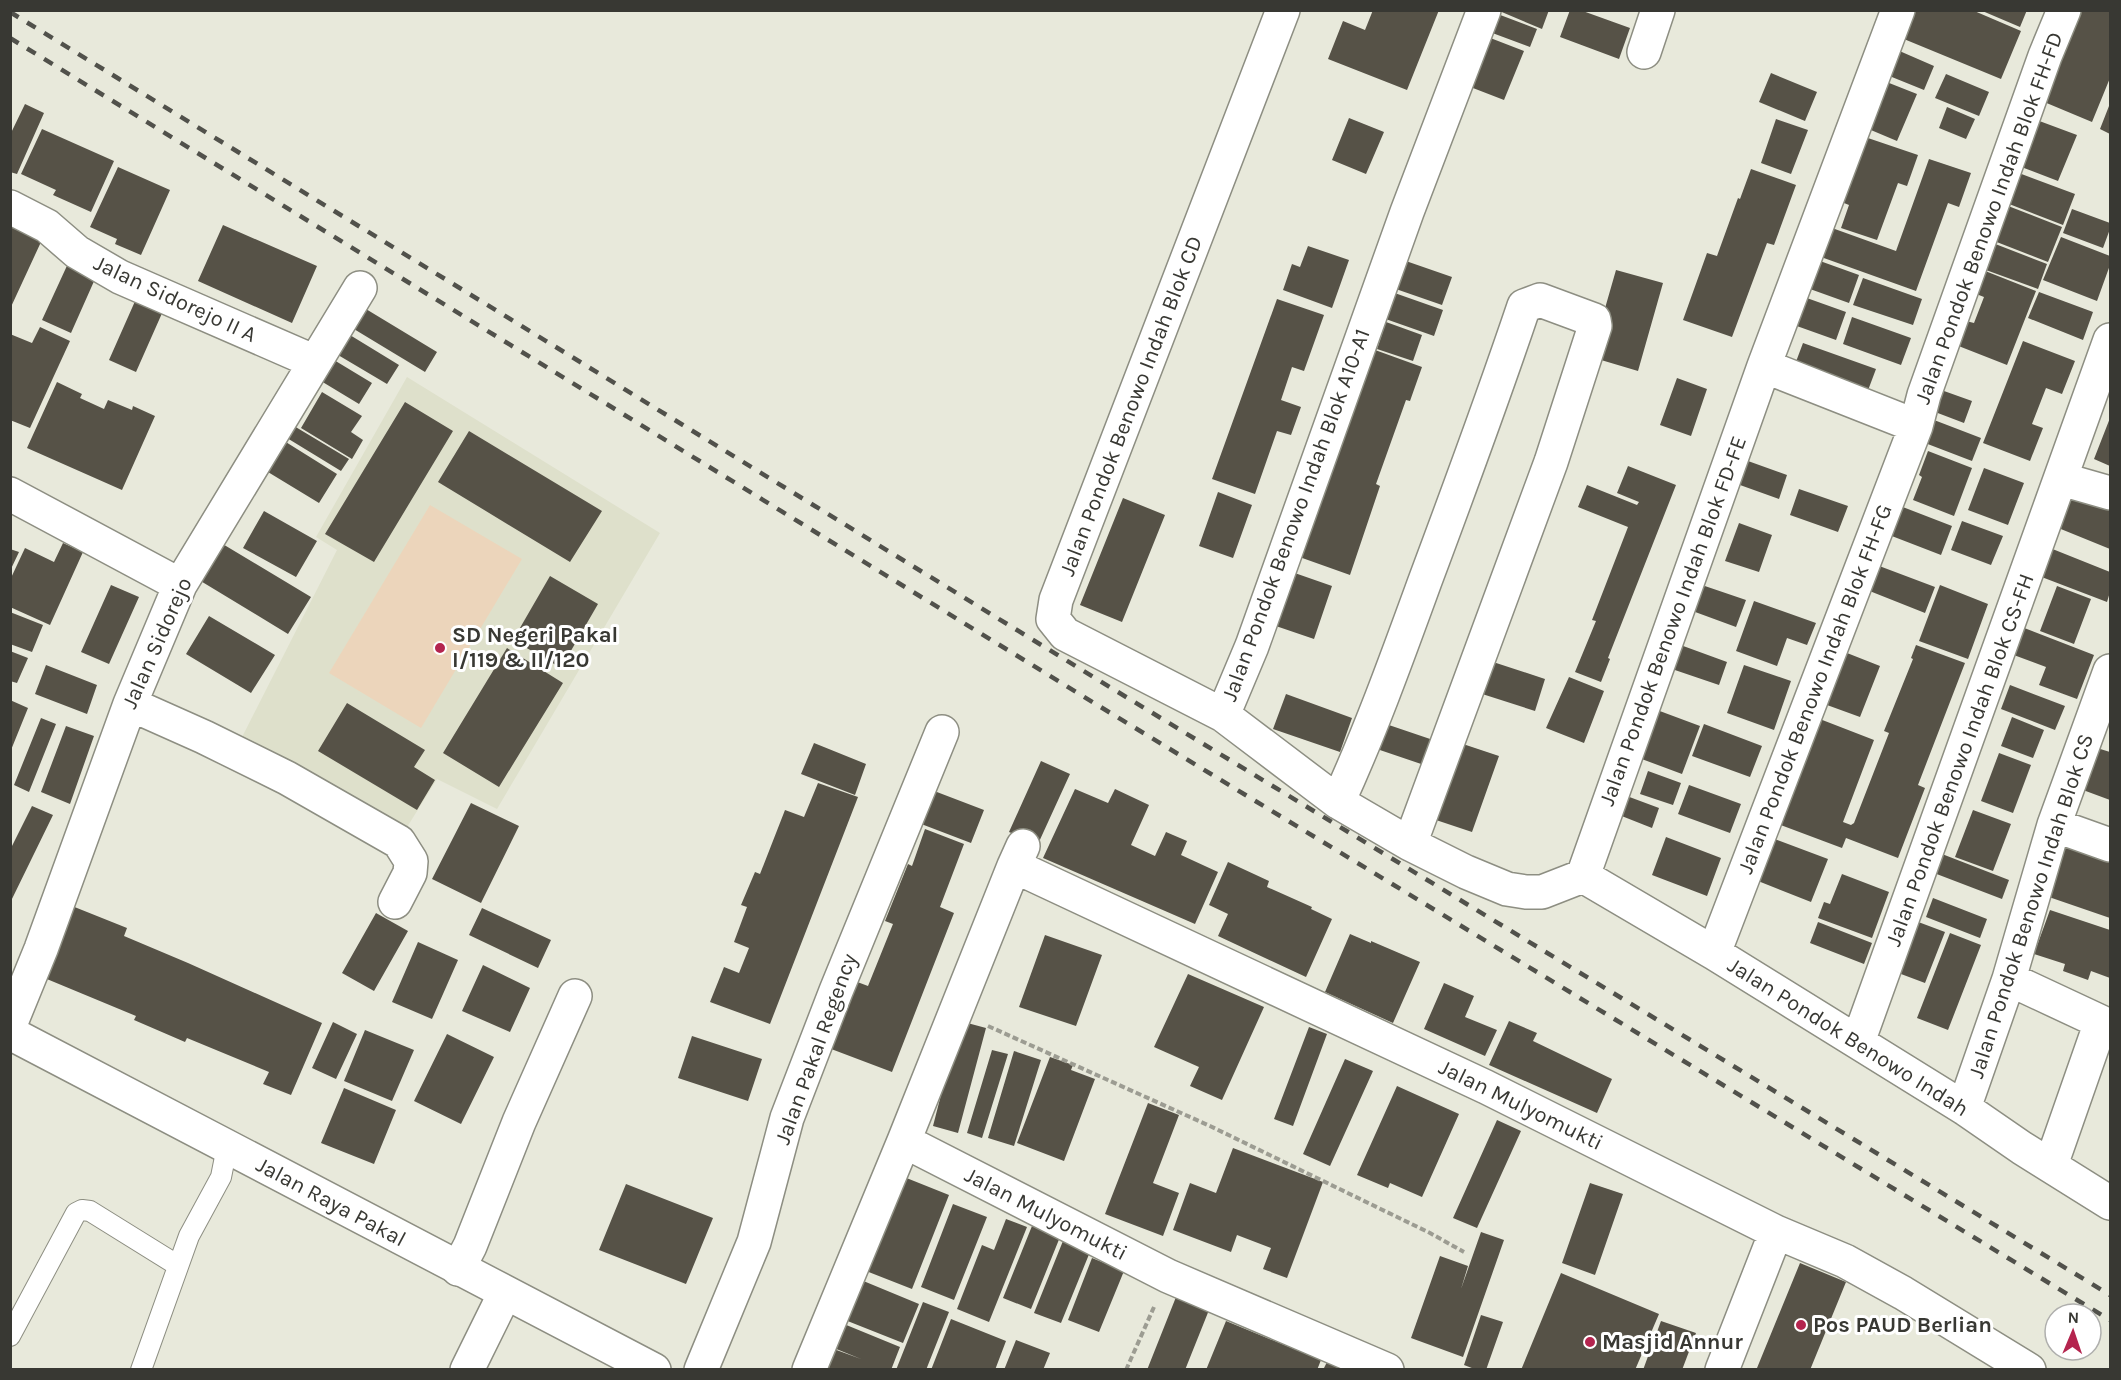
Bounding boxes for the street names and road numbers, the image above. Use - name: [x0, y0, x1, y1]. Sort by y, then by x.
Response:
- street label: Jalan Pondok Benowo Indah Blok FH-FD: [1909, 28, 2069, 408]
- street label: Jalan Pondok Benowo Indah Blok CD: [1054, 232, 1208, 580]
- street label: Jalan Sidorejo II A: [90, 250, 261, 348]
- street label: Jalan Pondok Benowo Indah Blok A10-A1: [1216, 325, 1376, 705]
- street label: Jalan Pondok Benowo Indah Blok FD-FE: [1594, 433, 1752, 809]
- street label: Jalan Pondok Benowo Indah Blok FH-FG: [1732, 501, 1898, 877]
- street label: Jalan Pondok Benowo Indah Blok CS-FH: [1880, 570, 2040, 950]
- street label: Jalan Sidorejo: [116, 573, 198, 713]
- street label: Jalan Pondok Benowo Indah Blok CS: [1963, 730, 2099, 1082]
- street label: Jalan Pakal Regency: [769, 950, 863, 1148]
- street label: Jalan Pondok Benowo Indah: [1723, 952, 1973, 1122]
- street label: Jalan Mulyomukti: [1435, 1054, 1607, 1156]
- street label: Jalan Raya Pakal: [252, 1152, 410, 1252]
- street label: Jalan Mulyomukti: [960, 1162, 1132, 1266]

